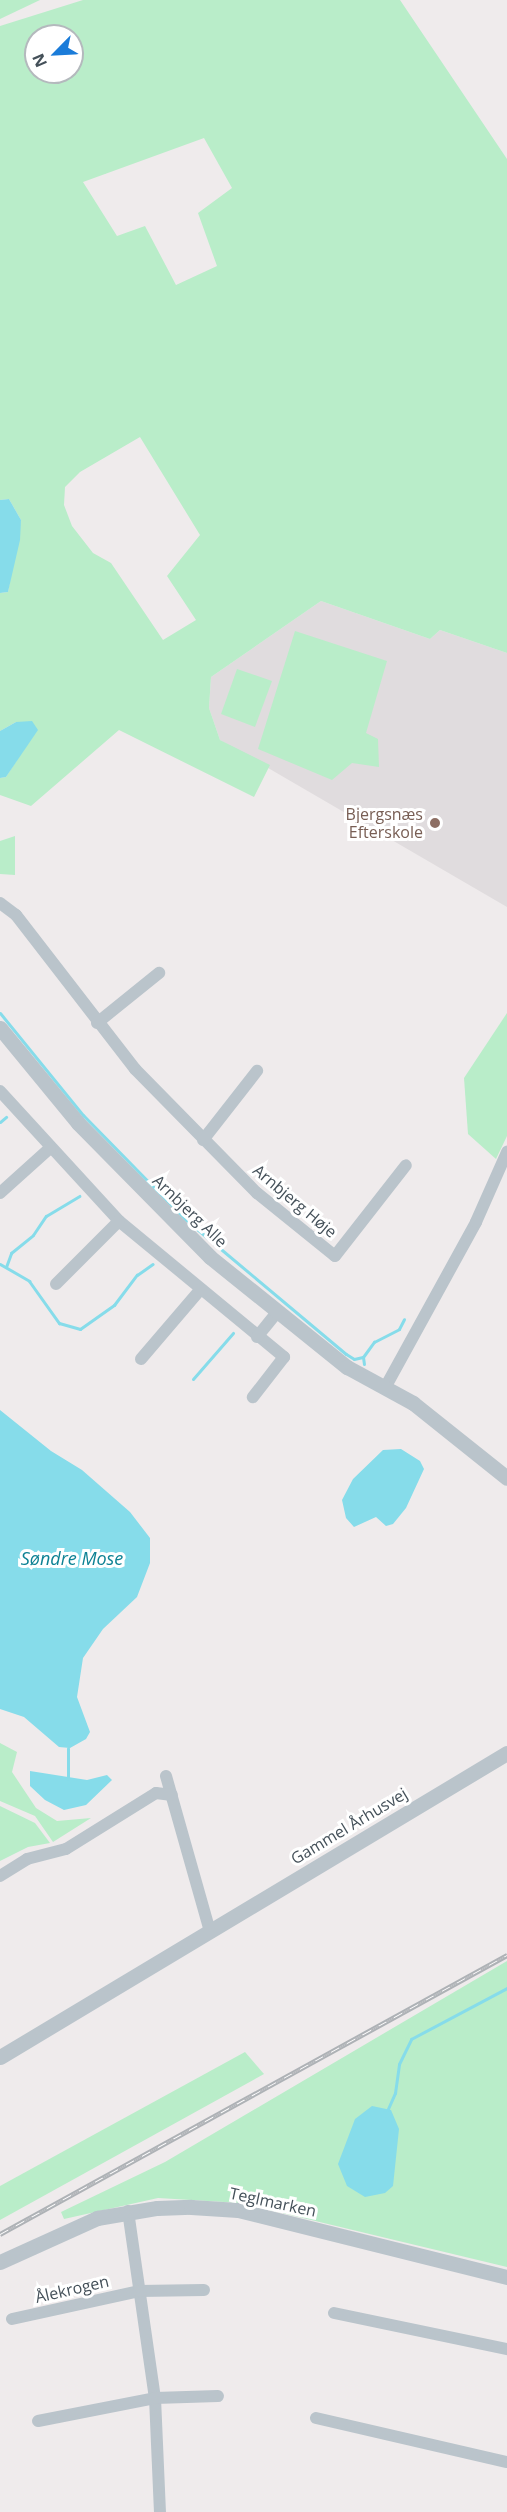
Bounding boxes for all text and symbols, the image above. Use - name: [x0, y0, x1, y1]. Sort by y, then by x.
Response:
- north arrow: [24, 24, 84, 84]
- text: N: [27, 50, 52, 71]
- place label: Bjergsnæs Efterskole: [346, 804, 423, 842]
- marker: Bjergsnæs Efterskole: [428, 816, 442, 830]
- street label: Arnbjerg Høje: [249, 1161, 341, 1241]
- street label: Arnbjerg Alle: [149, 1171, 231, 1251]
- water label: Søndre Mose: [21, 1547, 123, 1569]
- street label: Gammel Århusvej: [287, 1784, 411, 1868]
- street label: Teglmarken: [228, 2183, 318, 2221]
- street label: Ålekrogen: [33, 2271, 111, 2307]

